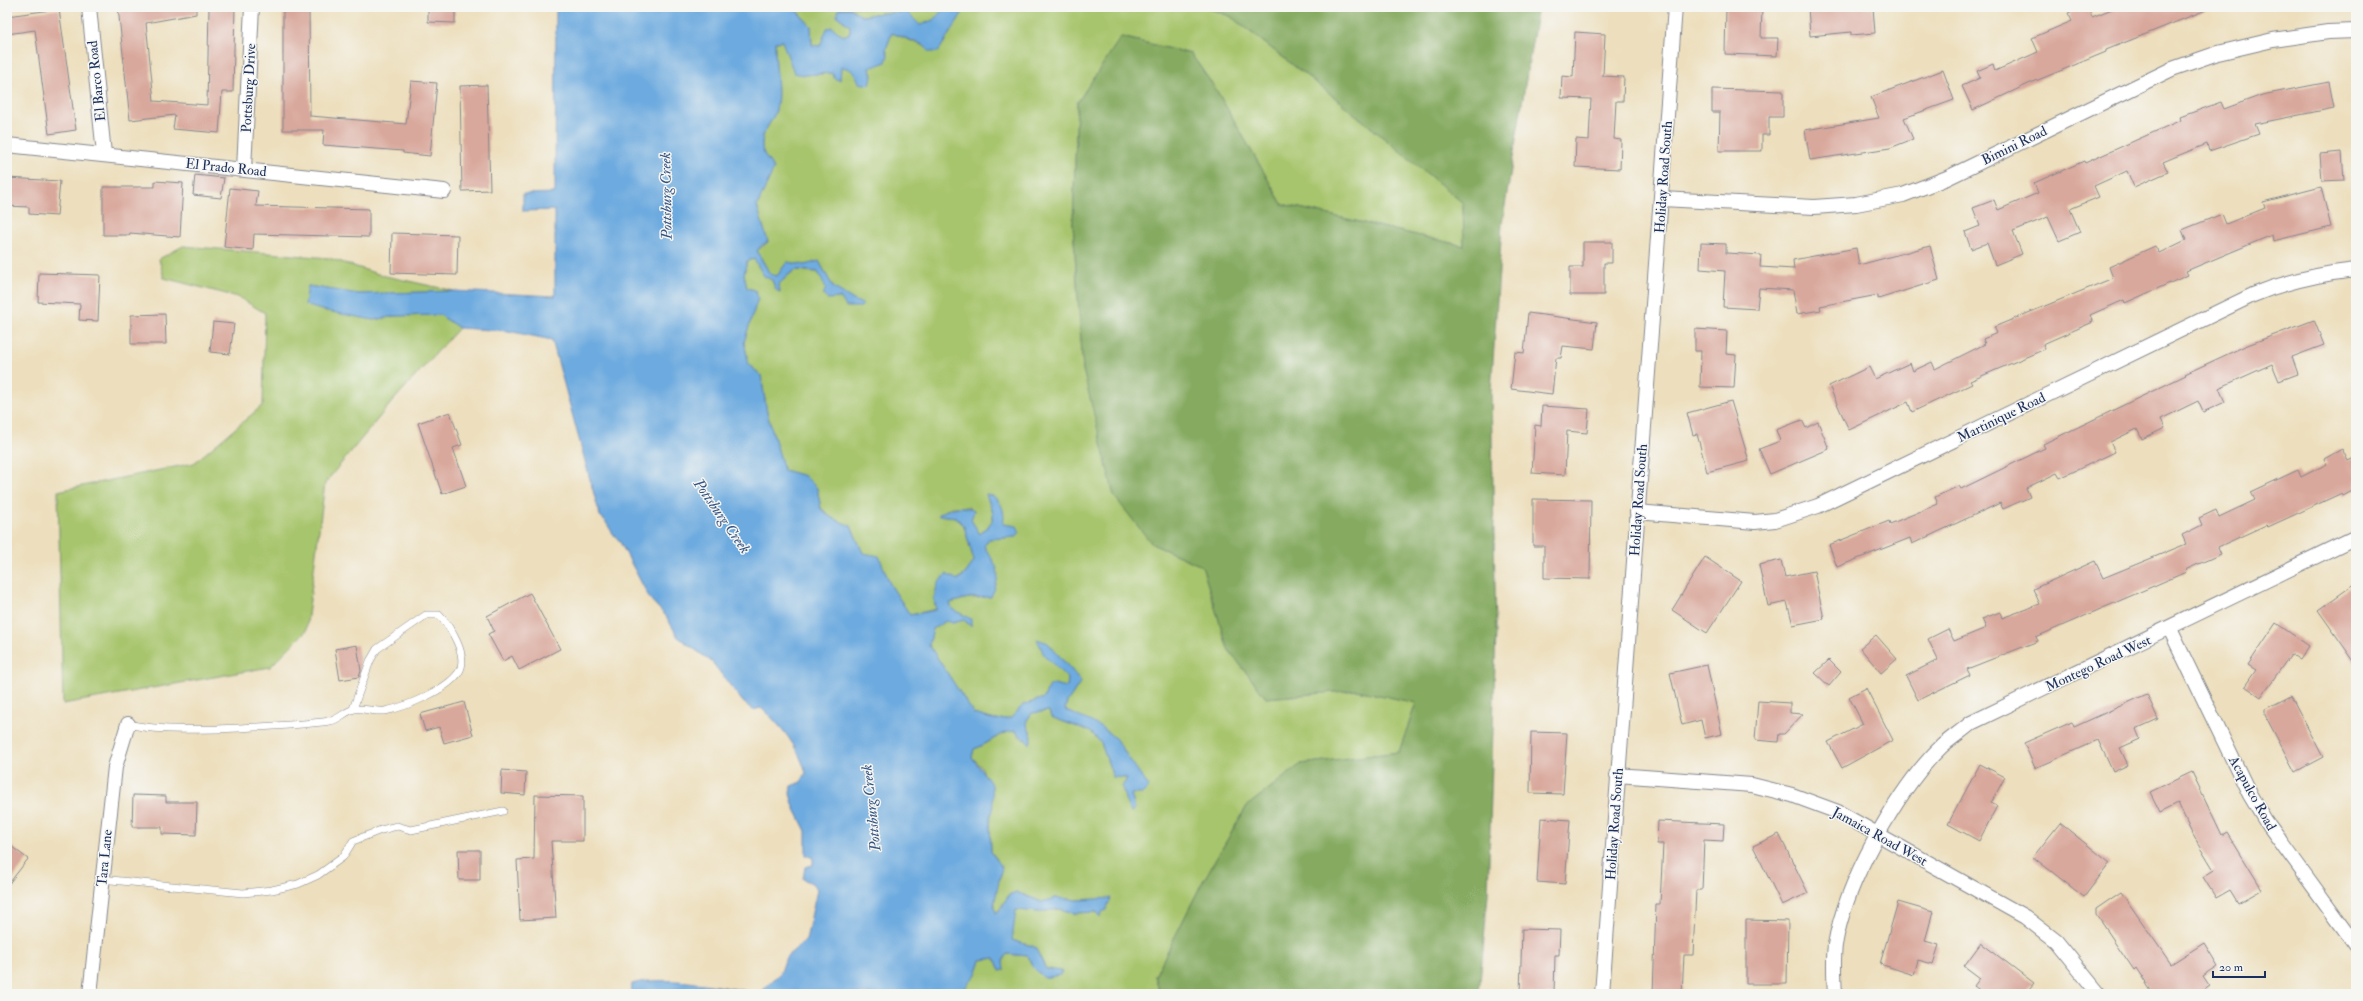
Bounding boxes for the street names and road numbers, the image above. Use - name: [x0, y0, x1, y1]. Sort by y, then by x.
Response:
- street label: El Barco Road: [84, 40, 109, 122]
- street label: Pottsburg Drive: [238, 43, 259, 133]
- street label: Holiday Road South: [1651, 120, 1677, 234]
- street label: Bimini Road: [1979, 122, 2050, 169]
- street label: El Prado Road: [185, 155, 267, 180]
- street label: Martinique Road: [1954, 389, 2048, 446]
- street label: Holiday Road South: [1626, 443, 1652, 557]
- street label: Montego Road West: [2043, 631, 2154, 695]
- street label: Acapulco Road: [2224, 752, 2280, 834]
- street label: Holiday Road South: [1602, 767, 1628, 881]
- street label: Jamaica Road West: [1828, 803, 1931, 870]
- street label: Tara Lane: [93, 828, 116, 888]

